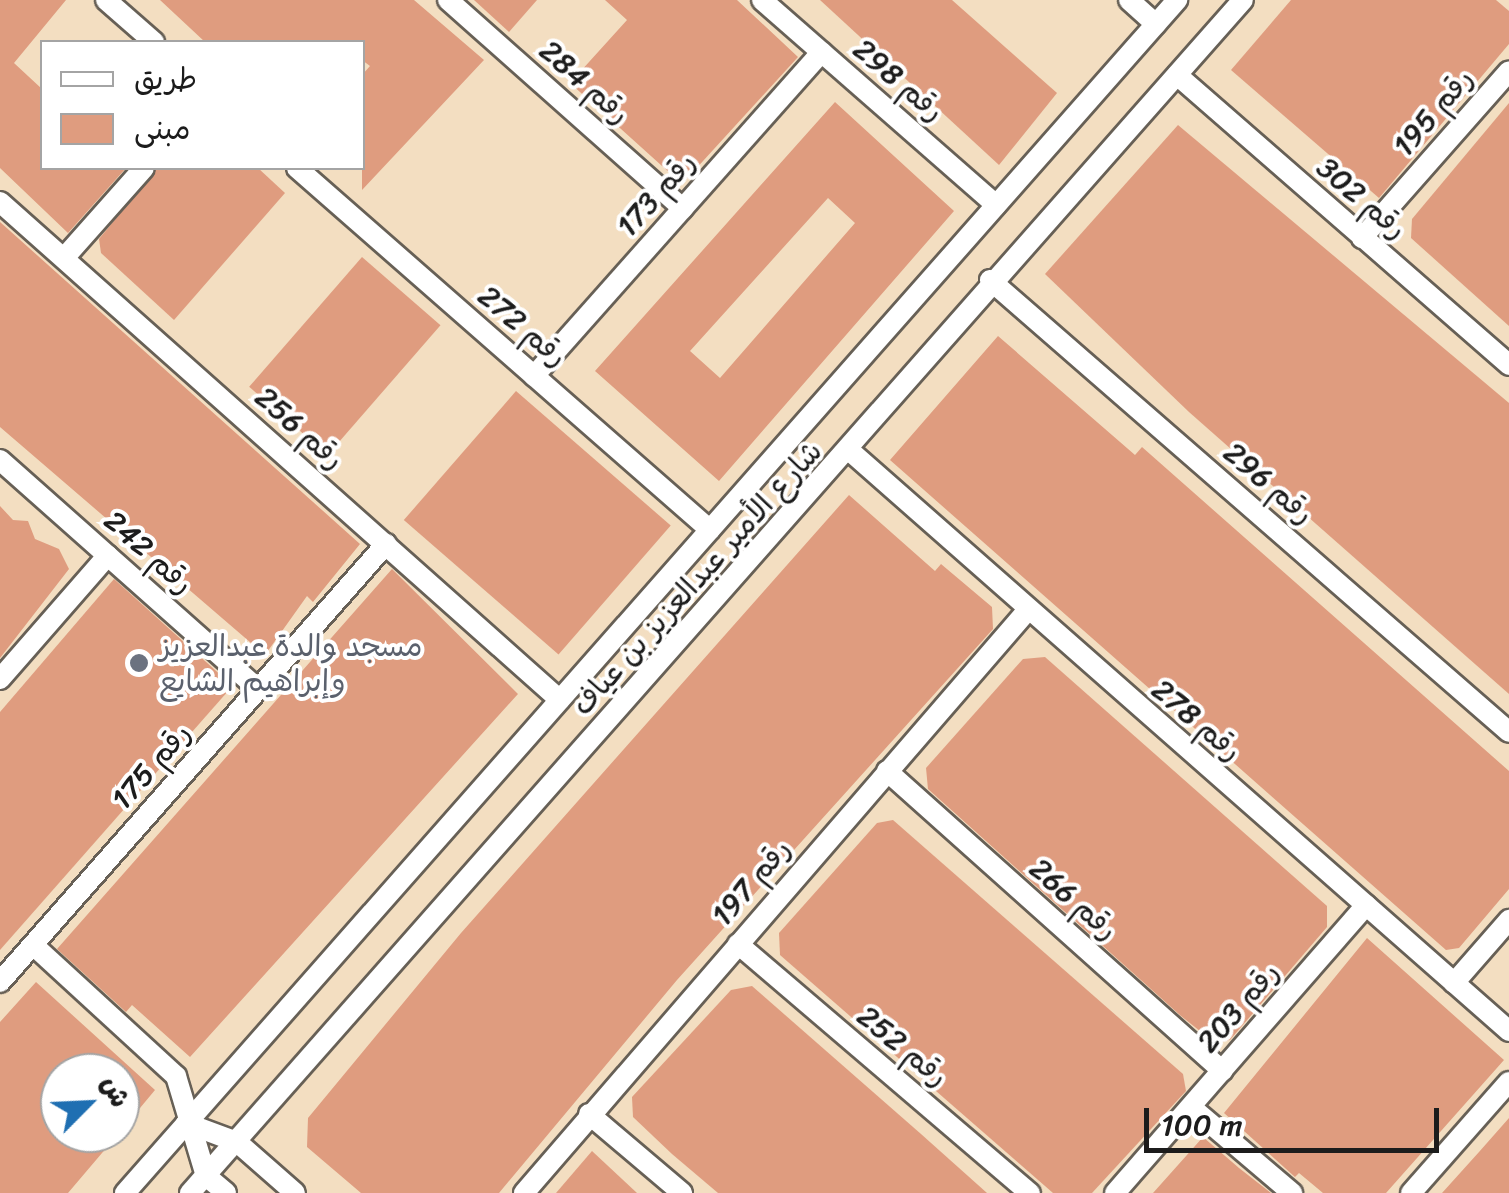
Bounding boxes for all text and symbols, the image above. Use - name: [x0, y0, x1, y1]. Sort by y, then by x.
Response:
- street label: رقم 298: [846, 31, 952, 129]
- street label: رقم 284: [533, 32, 637, 132]
- legend: [40, 40, 365, 170]
- text: طريق: [134, 52, 197, 106]
- street label: رقم 195: [1385, 61, 1481, 163]
- text: مبنى: [134, 102, 190, 156]
- street label: رقم 173: [609, 144, 703, 244]
- street label: رقم 302: [1310, 149, 1414, 247]
- street label: رقم 272: [471, 278, 575, 374]
- street label: رقم 256: [248, 379, 352, 477]
- street label: شارع الأمير عبدالعزيز بن عياف: [564, 433, 830, 723]
- street label: رقم 296: [1217, 434, 1321, 532]
- street label: رقم 242: [97, 503, 201, 601]
- place label: مسجد والدة عبدالعزيز وإبراهيم الشايع: [159, 628, 423, 698]
- marker: مسجد والدة عبدالعزيز وإبراهيم الشايع: [128, 652, 150, 674]
- street label: رقم 278: [1145, 671, 1249, 769]
- street label: رقم 175: [104, 715, 198, 817]
- street label: رقم 197: [704, 831, 798, 933]
- street label: رقم 266: [1023, 850, 1125, 948]
- street label: رقم 203: [1189, 955, 1287, 1059]
- street label: رقم 252: [850, 998, 956, 1094]
- north arrow: [40, 1053, 140, 1153]
- text: ش: [87, 1067, 145, 1115]
- scale bar: [1149, 1088, 1444, 1150]
- text: 100 m: [1161, 1098, 1243, 1152]

